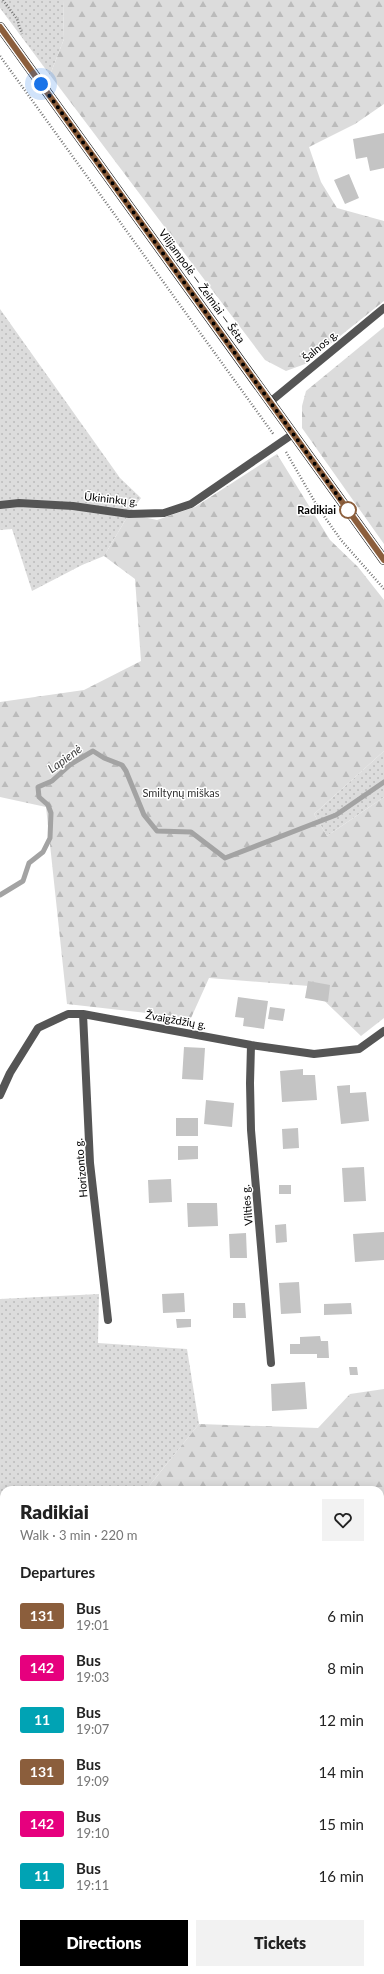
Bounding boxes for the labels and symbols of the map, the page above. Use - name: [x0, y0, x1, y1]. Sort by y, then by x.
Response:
- your location: [31, 74, 51, 94]
- street label: Vilijampolė — Žeimiai — Šėta: [157, 226, 248, 345]
- street label: Šalnos g.: [299, 327, 340, 364]
- street label: Ūkininkų g.: [84, 489, 139, 508]
- marker: Radikiai: [339, 501, 357, 519]
- place label: Radikiai: [297, 503, 336, 516]
- water label: Lapienė: [45, 741, 85, 776]
- park label: Smiltynų miškas: [142, 786, 220, 799]
- street label: Žvaigždžių g.: [145, 1008, 208, 1031]
- street label: Horizonto g.: [71, 1138, 90, 1198]
- street label: Vilties g.: [238, 1184, 255, 1226]

